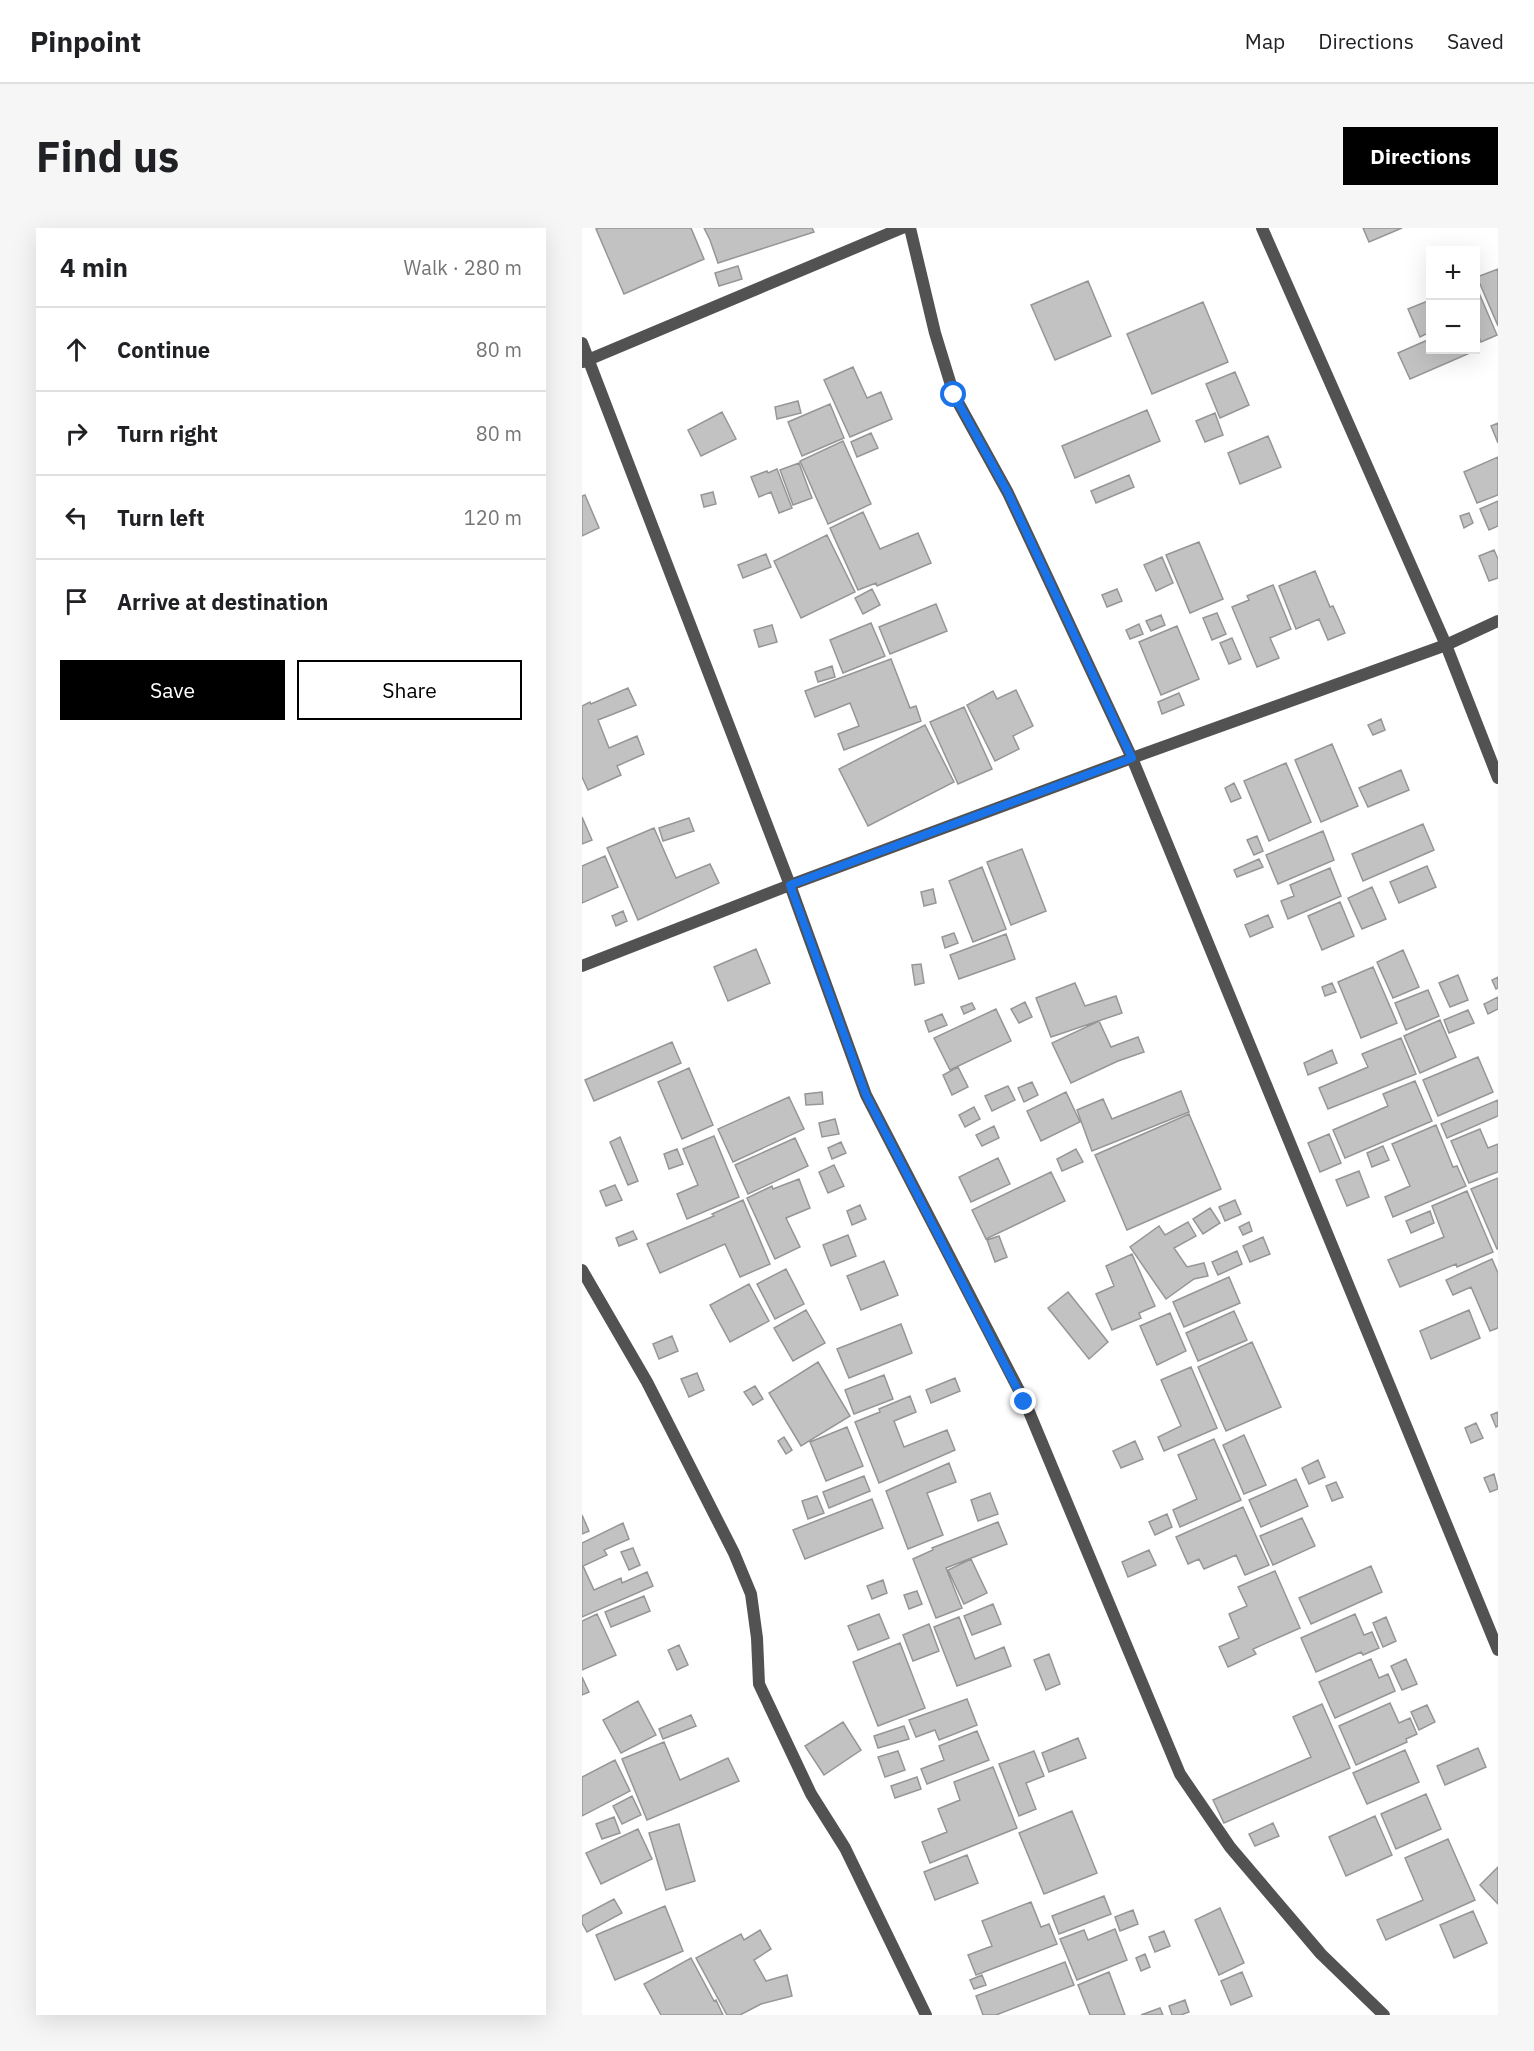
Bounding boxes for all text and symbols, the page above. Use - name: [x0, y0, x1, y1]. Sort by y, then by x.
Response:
- text: Pinpoint: [30, 23, 141, 60]
- text: Map: [1245, 27, 1285, 55]
- text: Directions: [1318, 27, 1414, 55]
- text: Saved: [1447, 27, 1504, 55]
- button: Directions: [1343, 127, 1498, 185]
- text: Find us: [36, 129, 179, 184]
- map controls: [1426, 246, 1480, 354]
- button: +: [1426, 246, 1480, 300]
- text: 4 min: [60, 250, 128, 284]
- text: Walk · 280 m: [404, 254, 522, 281]
- button: −: [1426, 300, 1480, 354]
- icon: ahead: [60, 333, 93, 366]
- text: Continue: [117, 335, 210, 364]
- text: 80 m: [476, 336, 522, 363]
- route start: [940, 381, 966, 407]
- icon: right: [60, 417, 93, 450]
- text: Turn right: [117, 419, 218, 448]
- text: 80 m: [476, 420, 522, 447]
- icon: left: [60, 501, 93, 534]
- text: Turn left: [117, 503, 205, 532]
- text: 120 m: [464, 504, 522, 531]
- icon: arrive: [60, 585, 93, 618]
- text: Arrive at destination: [117, 587, 328, 616]
- button: Save: [60, 660, 285, 720]
- button: Share: [297, 660, 522, 720]
- route end: [1010, 1388, 1036, 1414]

